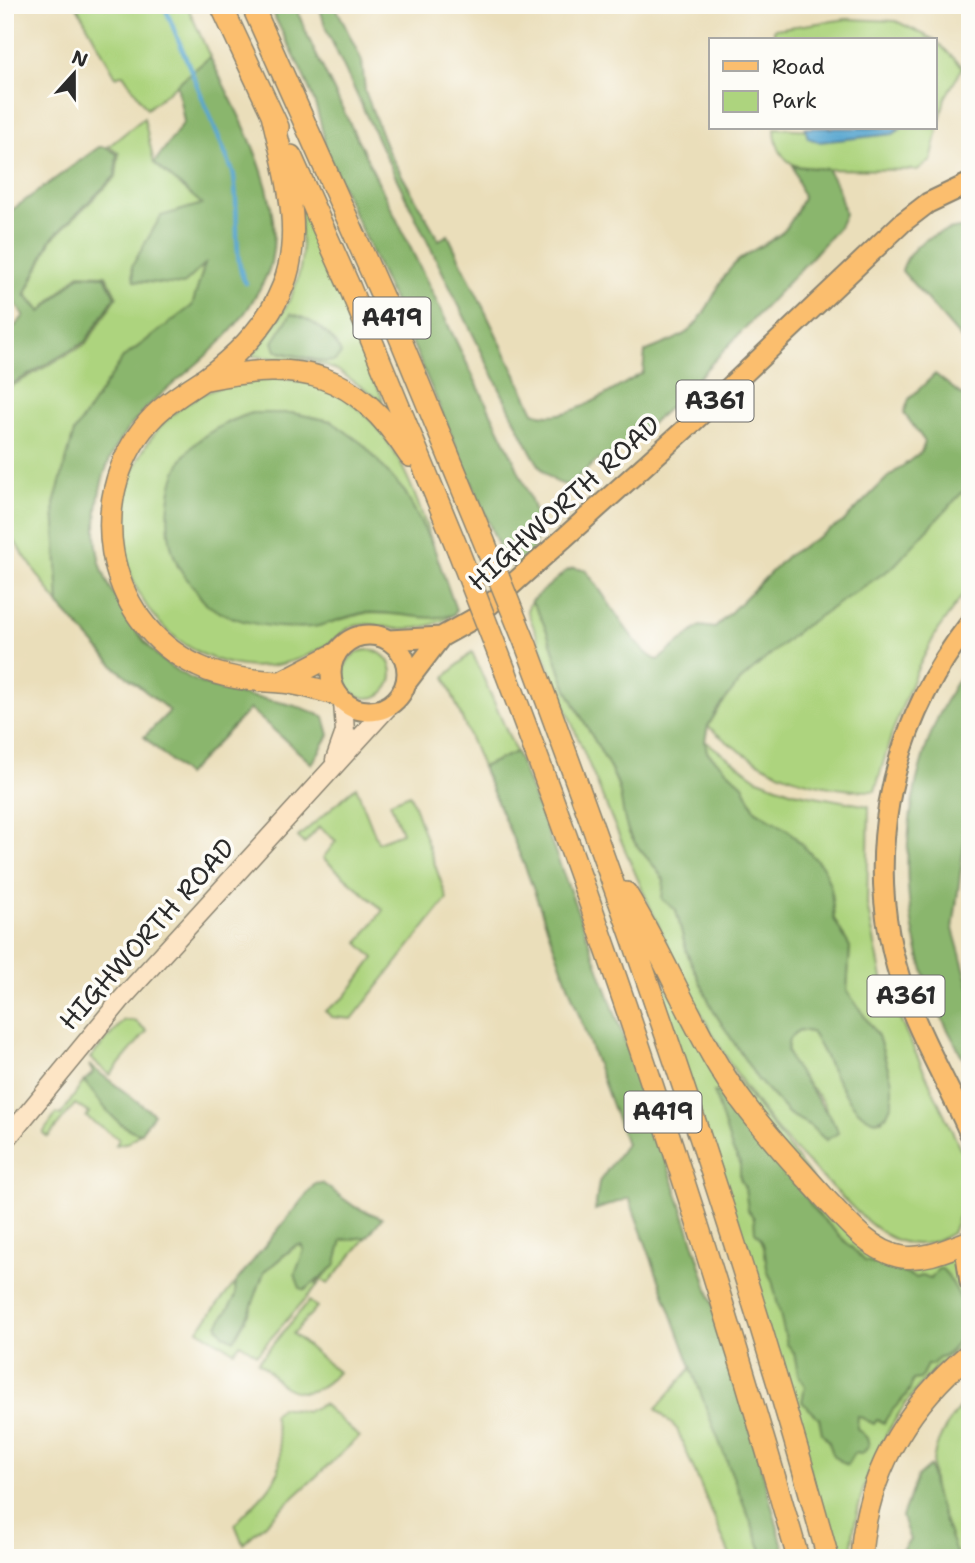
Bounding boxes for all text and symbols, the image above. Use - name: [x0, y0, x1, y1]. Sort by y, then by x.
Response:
- north arrow: [38, 38, 108, 108]
- legend: [709, 38, 936, 130]
- text: N: [68, 44, 91, 73]
- text: Road: [772, 53, 825, 81]
- text: Park: [772, 87, 817, 115]
- road number: A419: [354, 298, 430, 338]
- road number: A361: [676, 380, 754, 422]
- street label: HIGHWORTH ROAD: [460, 407, 667, 598]
- street label: HIGHWORTH ROAD: [51, 830, 242, 1037]
- road number: A361: [867, 976, 944, 1016]
- road number: A419: [624, 1092, 702, 1132]

